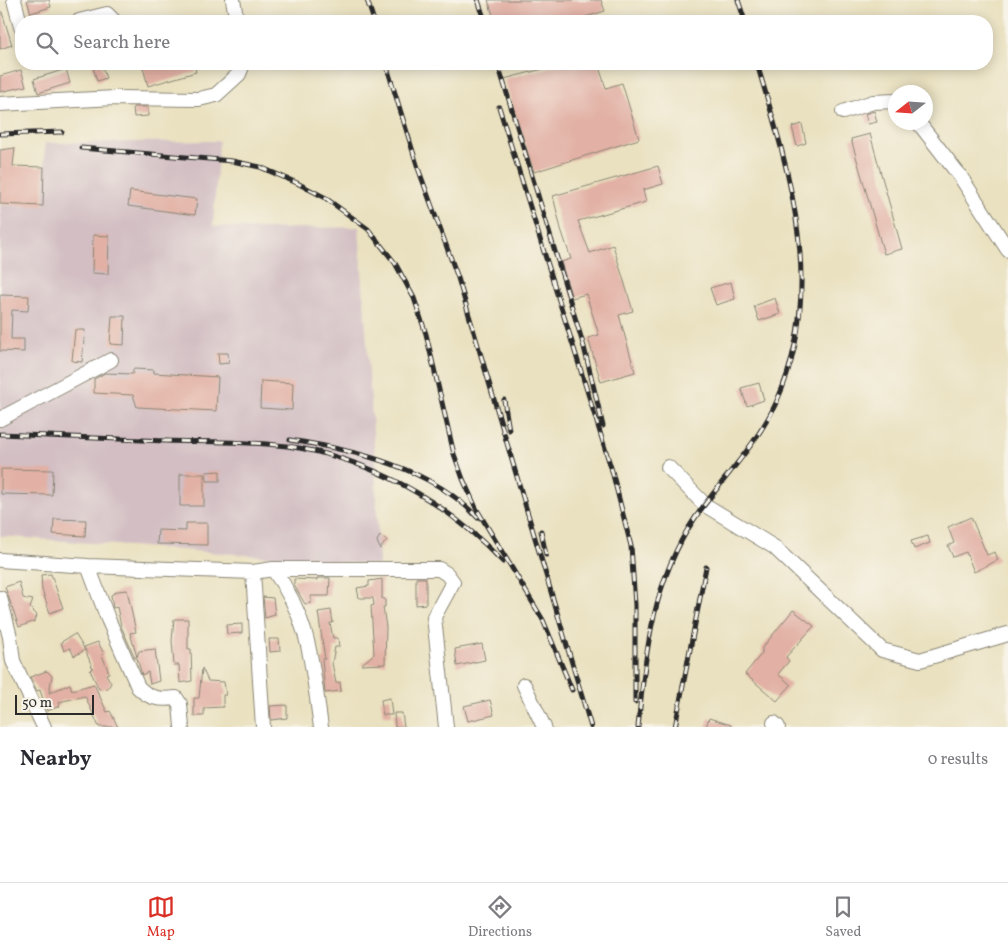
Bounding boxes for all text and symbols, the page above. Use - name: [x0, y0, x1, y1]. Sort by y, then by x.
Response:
- search box: [15, 15, 993, 70]
- icon: search: [33, 29, 61, 57]
- text: Search here: [73, 30, 170, 56]
- north arrow: [888, 85, 933, 130]
- scale bar: [15, 692, 94, 715]
- text: 50 m: [22, 694, 52, 713]
- text: Nearby: [20, 745, 91, 774]
- text: 0 results: [928, 749, 988, 771]
- tab: Map: [147, 893, 175, 942]
- tab: Directions: [468, 893, 532, 942]
- tab: Saved: [825, 893, 861, 942]

